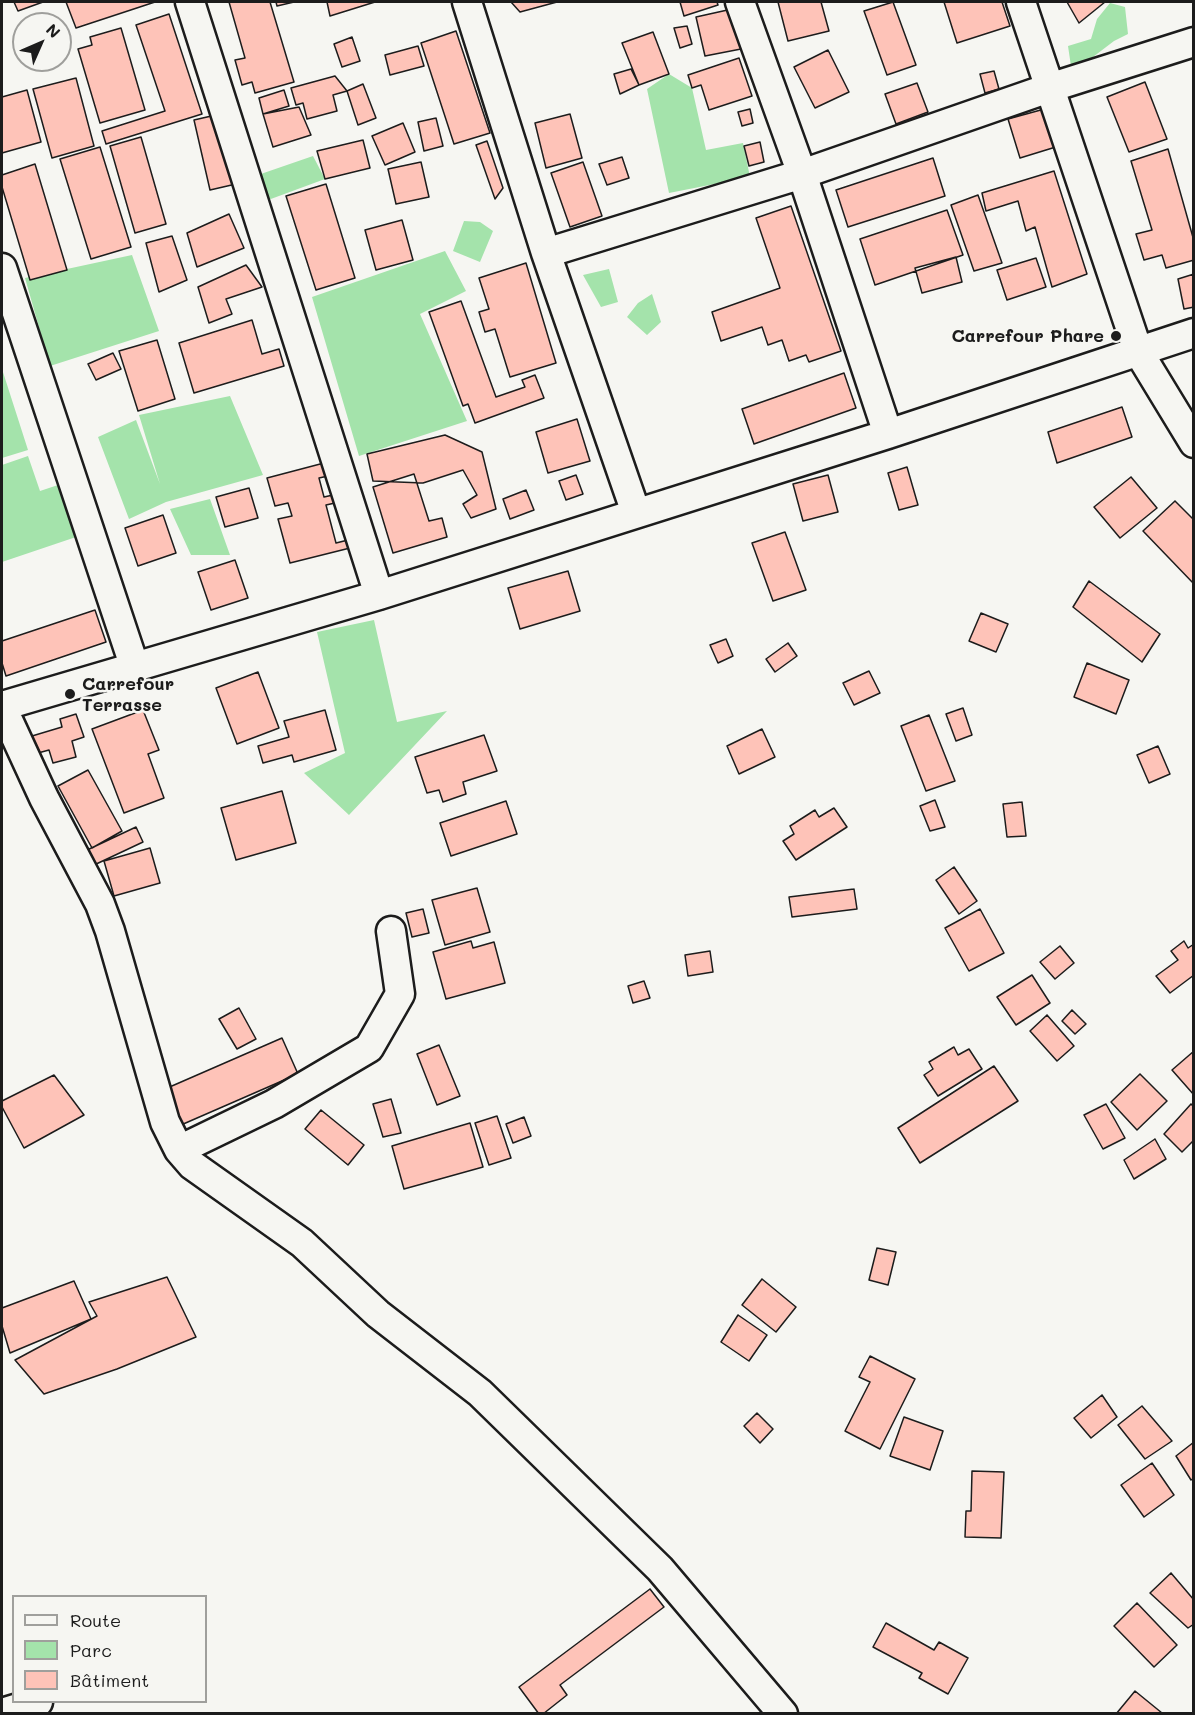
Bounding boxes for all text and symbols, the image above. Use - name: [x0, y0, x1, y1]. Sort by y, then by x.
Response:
- north arrow: [12, 12, 72, 72]
- text: N: [42, 19, 65, 42]
- place label: Carrefour Phare: [951, 325, 1104, 347]
- marker: Carrefour Phare: [1109, 329, 1123, 343]
- place label: Carrefour Terrasse: [82, 673, 174, 716]
- marker: Carrefour Terrasse: [63, 687, 77, 701]
- legend: [12, 1595, 207, 1703]
- text: Route: [70, 1608, 121, 1632]
- text: Parc: [70, 1638, 112, 1662]
- text: Bâtiment: [70, 1668, 149, 1692]

